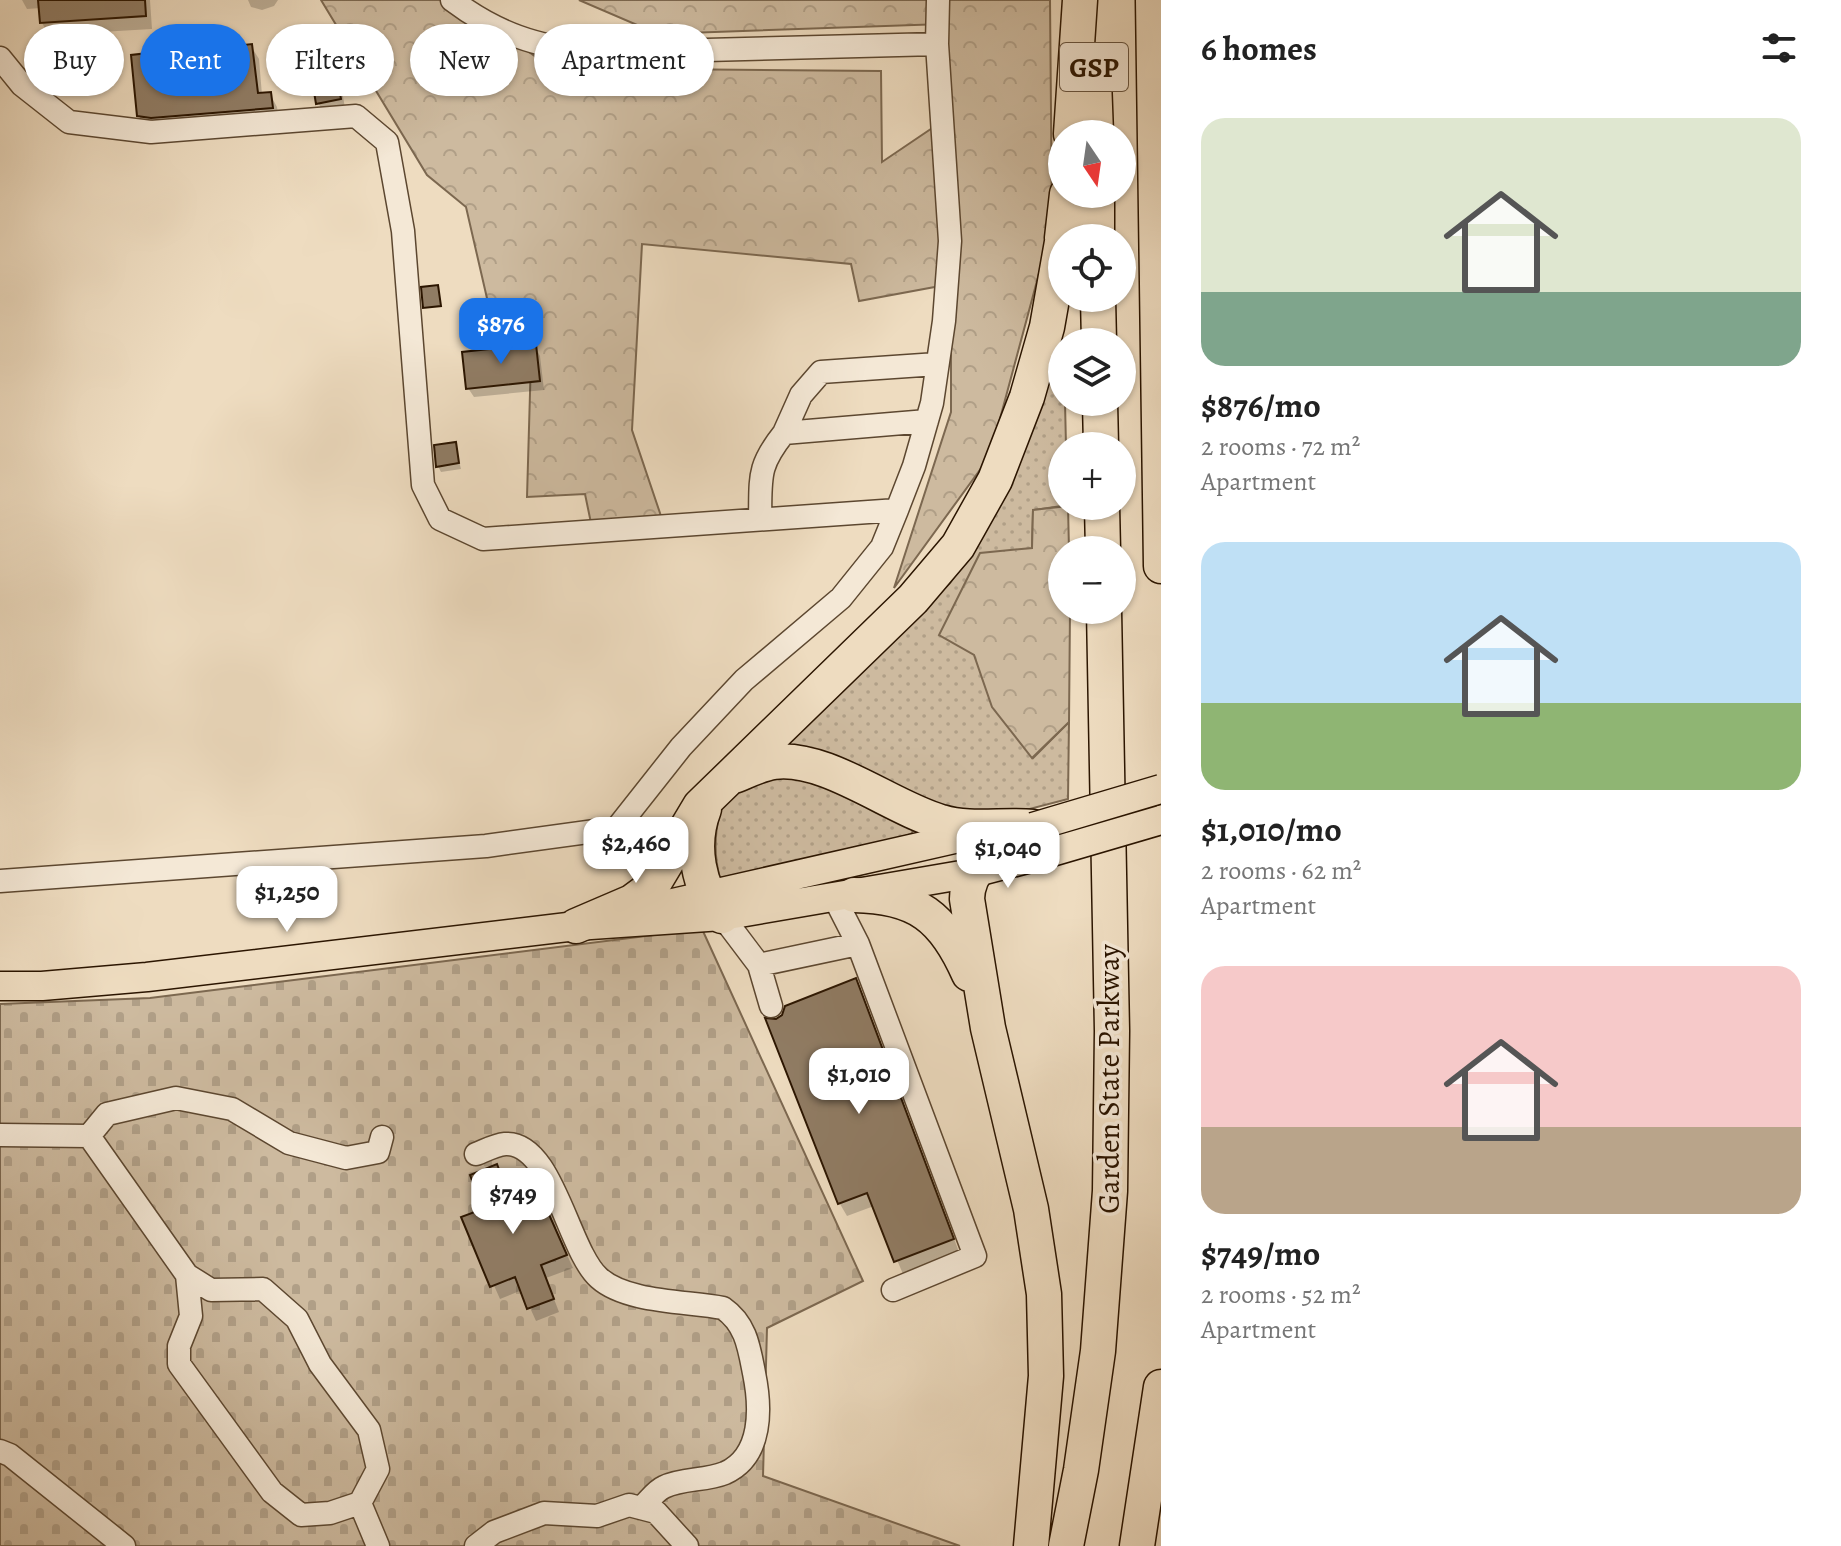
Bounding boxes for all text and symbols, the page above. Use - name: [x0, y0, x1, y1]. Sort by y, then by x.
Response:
- chip: Buy: [24, 24, 124, 96]
- chip: Rent: [140, 24, 250, 96]
- chip: Filters: [266, 24, 394, 96]
- chip: New: [410, 24, 518, 96]
- chip: Apartment: [534, 24, 714, 96]
- text: 6 homes: [1201, 25, 1317, 72]
- icon: filters: [1757, 26, 1801, 70]
- road number: GSP: [1060, 43, 1128, 91]
- north arrow: [1048, 120, 1136, 208]
- map controls: [1048, 120, 1136, 624]
- icon: home: [1429, 170, 1573, 314]
- button: locate: [1048, 224, 1136, 312]
- pin: $876: [454, 298, 548, 366]
- text: $876: [477, 306, 525, 341]
- button: layers: [1048, 328, 1136, 416]
- text: $876/mo: [1201, 382, 1321, 429]
- text: 2 rooms · 72 m²: [1201, 429, 1360, 464]
- button: +: [1048, 432, 1136, 520]
- text: Apartment: [1201, 464, 1316, 499]
- button: −: [1048, 536, 1136, 624]
- icon: home: [1429, 594, 1573, 738]
- text: $1,010/mo: [1201, 806, 1342, 853]
- pin: $2,460: [571, 817, 701, 885]
- pin: $1,040: [943, 822, 1073, 890]
- text: $2,460: [601, 825, 671, 860]
- text: $1,040: [975, 830, 1041, 865]
- text: 2 rooms · 62 m²: [1201, 853, 1361, 888]
- pin: $1,250: [222, 866, 352, 934]
- text: $1,250: [254, 874, 320, 909]
- text: Apartment: [1201, 888, 1316, 923]
- street label: Garden State Parkway: [1089, 944, 1129, 1214]
- icon: home: [1429, 1018, 1573, 1162]
- pin: $1,010: [794, 1048, 924, 1116]
- text: $1,010: [827, 1056, 891, 1091]
- pin: $749: [466, 1168, 560, 1236]
- text: $749: [489, 1176, 537, 1211]
- text: $749/mo: [1201, 1230, 1320, 1277]
- text: 2 rooms · 52 m²: [1201, 1277, 1360, 1312]
- text: Apartment: [1201, 1312, 1316, 1347]

